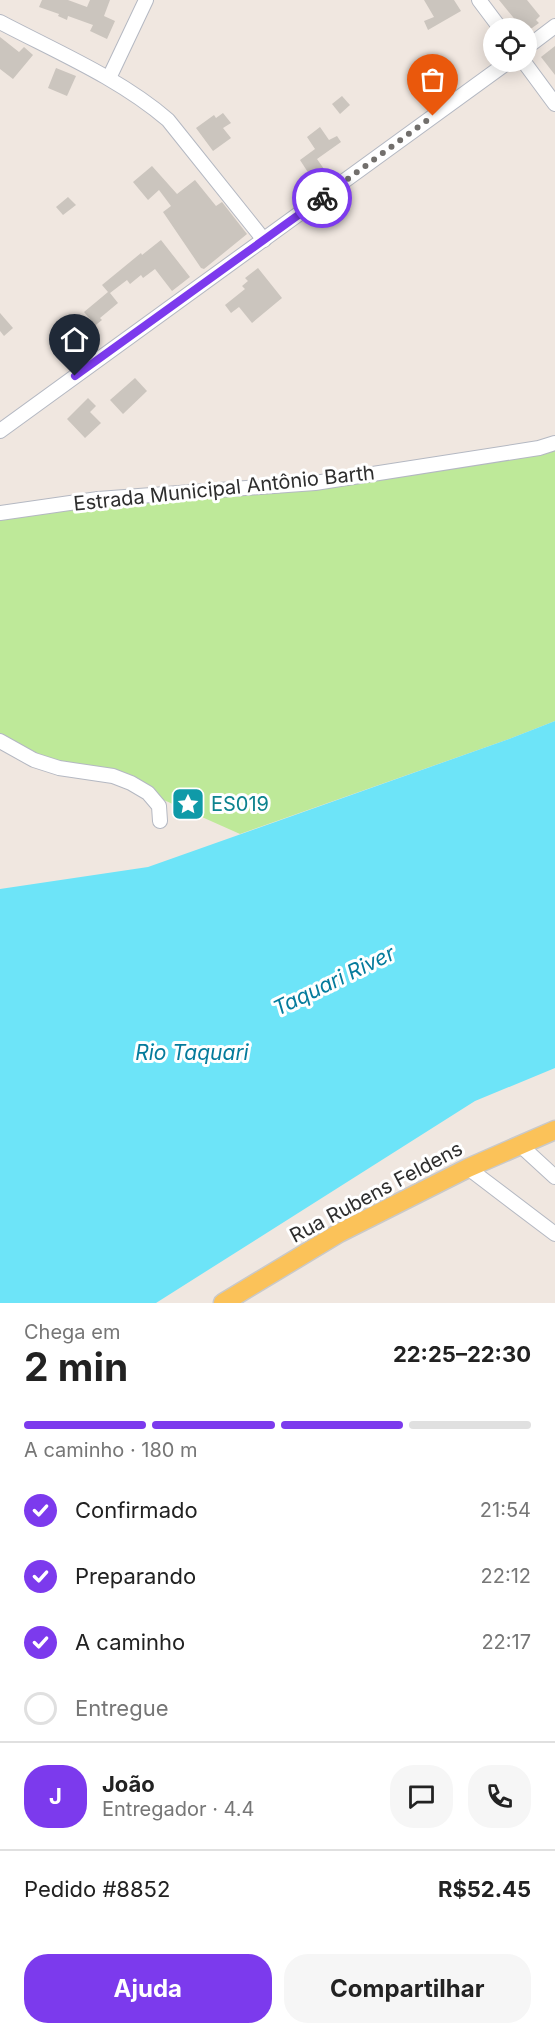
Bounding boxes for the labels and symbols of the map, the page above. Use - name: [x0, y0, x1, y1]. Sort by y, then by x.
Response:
- pin: [407, 54, 458, 116]
- courier: [292, 168, 352, 228]
- pin: [49, 314, 100, 376]
- street label: Estrada Municipal Antônio Barth: [72, 460, 376, 516]
- place icon: ES019: [170, 786, 206, 822]
- place label: ES019: [211, 792, 269, 816]
- water label: Taquari River: [269, 940, 400, 1021]
- water label: Rio Taquari: [135, 1040, 250, 1065]
- street label: Rua Rubens Feldens: [286, 1136, 466, 1248]

